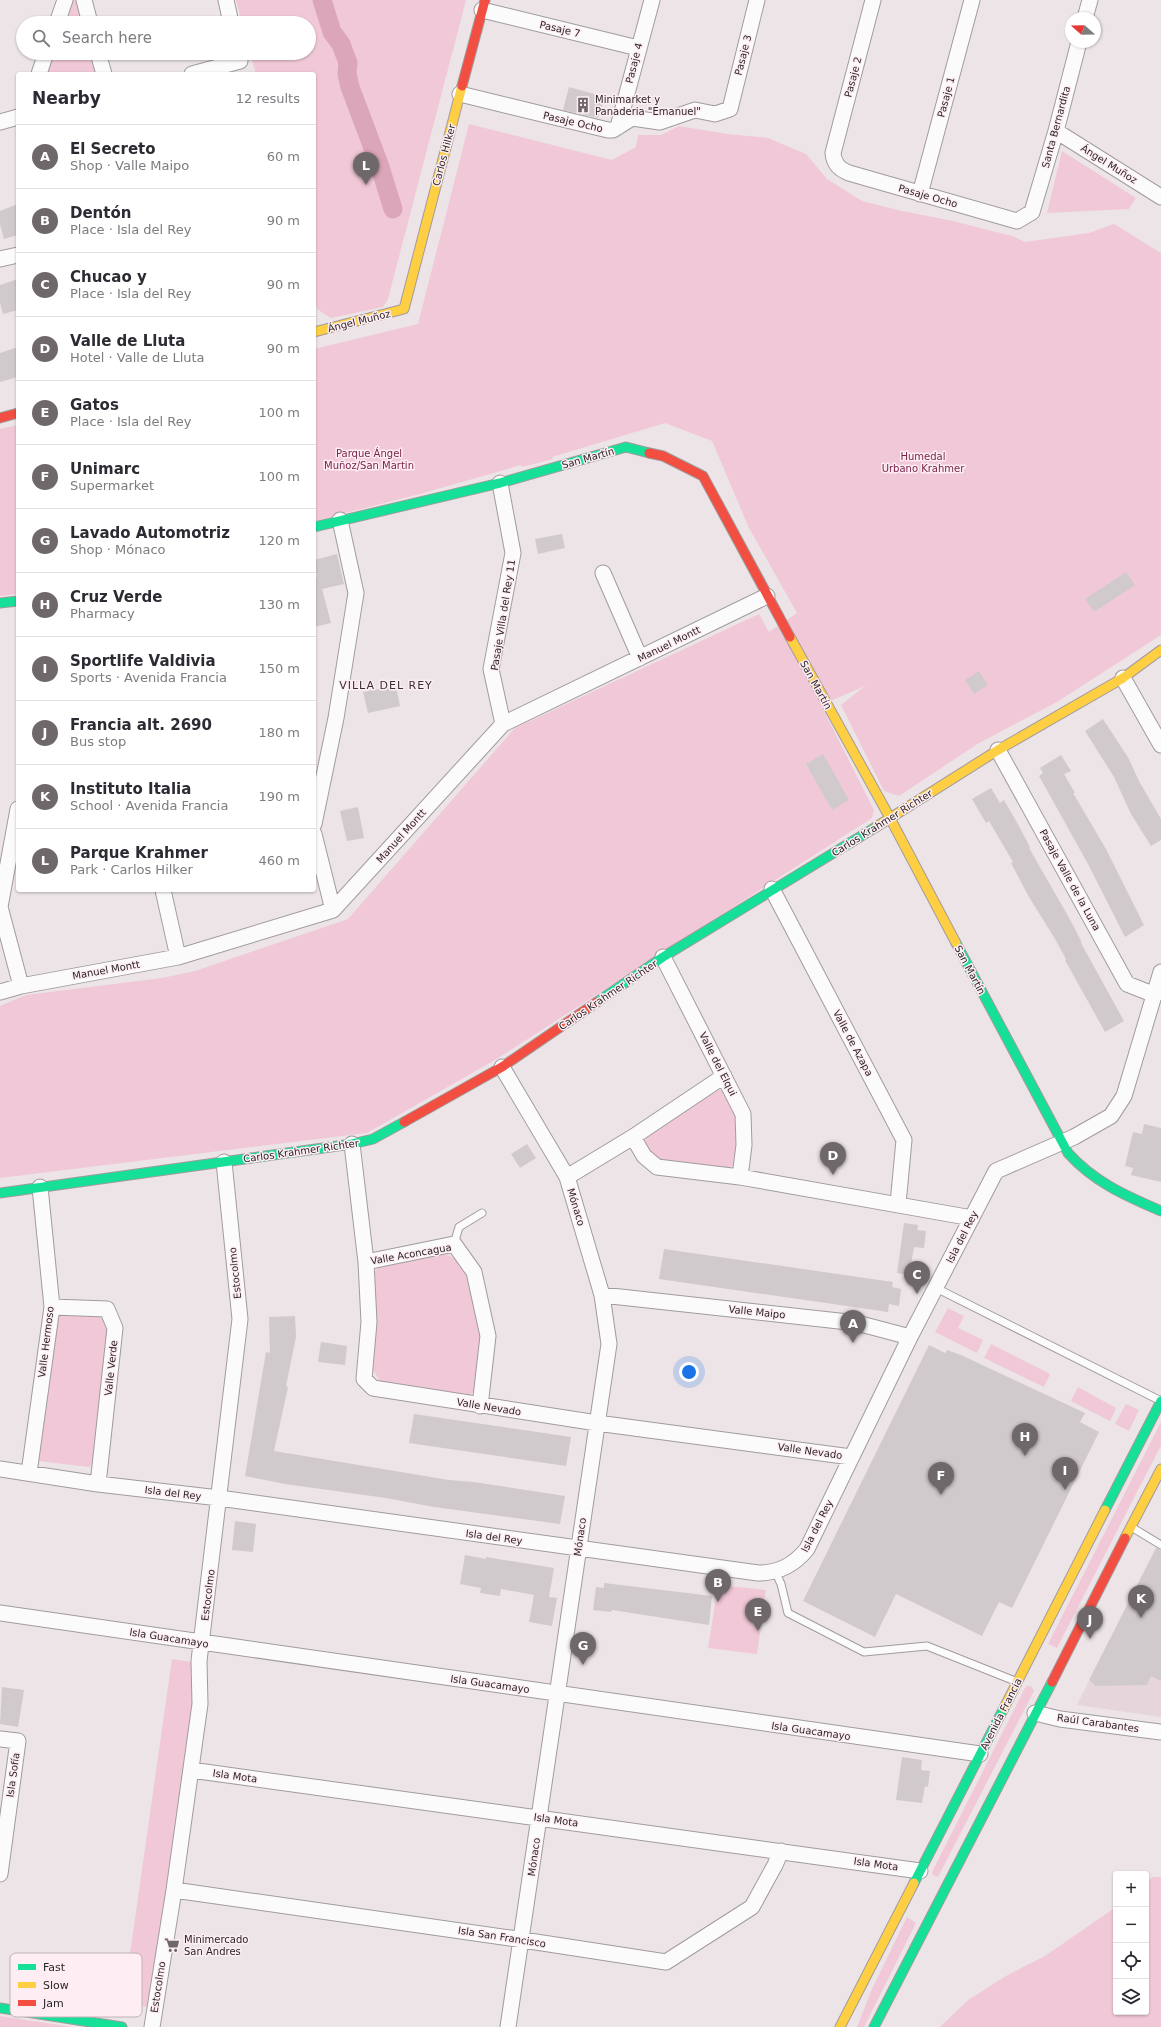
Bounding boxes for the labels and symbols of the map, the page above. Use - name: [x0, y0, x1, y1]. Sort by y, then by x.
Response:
- north arrow: [1065, 12, 1101, 48]
- street label: Pasaje 7: [539, 19, 581, 39]
- street label: Pasaje 3: [733, 34, 753, 76]
- street label: Pasaje 4: [624, 42, 644, 84]
- street label: Pasaje 2: [842, 56, 864, 98]
- street label: Pasaje 1: [935, 76, 957, 118]
- street label: Santa Bernardita: [1040, 85, 1072, 169]
- place label: Minimarket y Panaderia "Emanuel": [595, 94, 701, 117]
- building icon: Minimarket y Panaderia "Emanuel": [574, 96, 592, 114]
- street label: Pasaje Ocho: [542, 110, 604, 134]
- street label: Carlos Hilker: [430, 122, 458, 187]
- street label: Ángel Muñoz: [1079, 141, 1140, 186]
- pin: L: [353, 152, 379, 185]
- street label: Pasaje Ocho: [897, 182, 959, 210]
- street label: Ángel Muñoz: [326, 307, 392, 334]
- street label: San Martín: [561, 445, 615, 471]
- park label: Parque Ángel Muñoz/San Martin: [324, 447, 414, 471]
- park label: Humedal Urbano Krahmer: [882, 451, 965, 474]
- street label: Pasaje Villa del Rey 11: [489, 559, 517, 671]
- street label: Manuel Montt: [636, 624, 702, 664]
- street label: San Martín: [798, 659, 834, 711]
- district label: VILLA DEL REY: [339, 679, 433, 692]
- street label: Carlos Krahmer Richter: [830, 787, 935, 859]
- street label: Manuel Montt: [374, 807, 428, 865]
- street label: Pasaje Valle de la Luna: [1038, 827, 1102, 933]
- street label: San Martín: [952, 944, 988, 996]
- street label: Carlos Krahmer Richter: [557, 957, 660, 1032]
- street label: Manuel Montt: [71, 959, 141, 981]
- street label: Valle de Azapa: [831, 1008, 875, 1078]
- street label: Valle del Elqui: [697, 1030, 739, 1098]
- street label: Carlos Krahmer Richter: [243, 1137, 360, 1165]
- pin: D: [820, 1142, 846, 1175]
- street label: Mónaco: [565, 1187, 587, 1227]
- street label: Isla del Rey: [944, 1209, 980, 1265]
- street label: Valle Aconcagua: [370, 1241, 452, 1267]
- street label: Estocolmo: [227, 1247, 243, 1299]
- pin: C: [904, 1261, 930, 1294]
- street label: Valle Maipo: [728, 1304, 786, 1320]
- street label: Valle Hermoso: [36, 1306, 56, 1378]
- pin: A: [840, 1310, 866, 1343]
- street label: Valle Verde: [103, 1340, 119, 1396]
- your location: [679, 1362, 699, 1382]
- street label: Valle Nevado: [456, 1396, 522, 1418]
- pin: H: [1012, 1423, 1038, 1456]
- street label: Valle Nevado: [777, 1441, 843, 1461]
- pin: I: [1052, 1457, 1078, 1490]
- pin: F: [928, 1462, 954, 1495]
- street label: Isla del Rey: [144, 1484, 202, 1502]
- street label: Isla del Rey: [799, 1498, 835, 1554]
- street label: Mónaco: [572, 1517, 588, 1557]
- street label: Isla del Rey: [465, 1528, 523, 1546]
- street label: Estocolmo: [199, 1569, 217, 1621]
- pin: B: [705, 1569, 731, 1602]
- pin: K: [1128, 1585, 1154, 1618]
- pin: E: [745, 1598, 771, 1631]
- pin: J: [1077, 1606, 1103, 1639]
- street label: Isla Guacamayo: [129, 1626, 209, 1650]
- pin: G: [570, 1632, 596, 1665]
- street label: Isla Guacamayo: [450, 1673, 530, 1695]
- street label: Avenida Francia: [978, 1676, 1024, 1752]
- street label: Raúl Carabantes: [1056, 1712, 1140, 1734]
- street label: Isla Guacamayo: [771, 1720, 851, 1742]
- street label: Isla Sofía: [4, 1752, 22, 1798]
- street label: Isla Mota: [212, 1767, 258, 1785]
- street label: Isla Mota: [533, 1811, 579, 1829]
- street label: Mónaco: [526, 1837, 542, 1877]
- street label: Isla Mota: [853, 1855, 899, 1873]
- street label: Isla San Francisco: [457, 1925, 547, 1949]
- place label: Minimercado San Andres: [184, 1934, 248, 1957]
- supermarket icon: Minimercado San Andres: [163, 1936, 181, 1954]
- legend: [10, 1953, 142, 2017]
- text: Fast: [43, 1961, 66, 1974]
- street label: Estocolmo: [149, 1961, 167, 2013]
- text: Slow: [43, 1979, 69, 1992]
- text: Jam: [42, 1997, 64, 2010]

